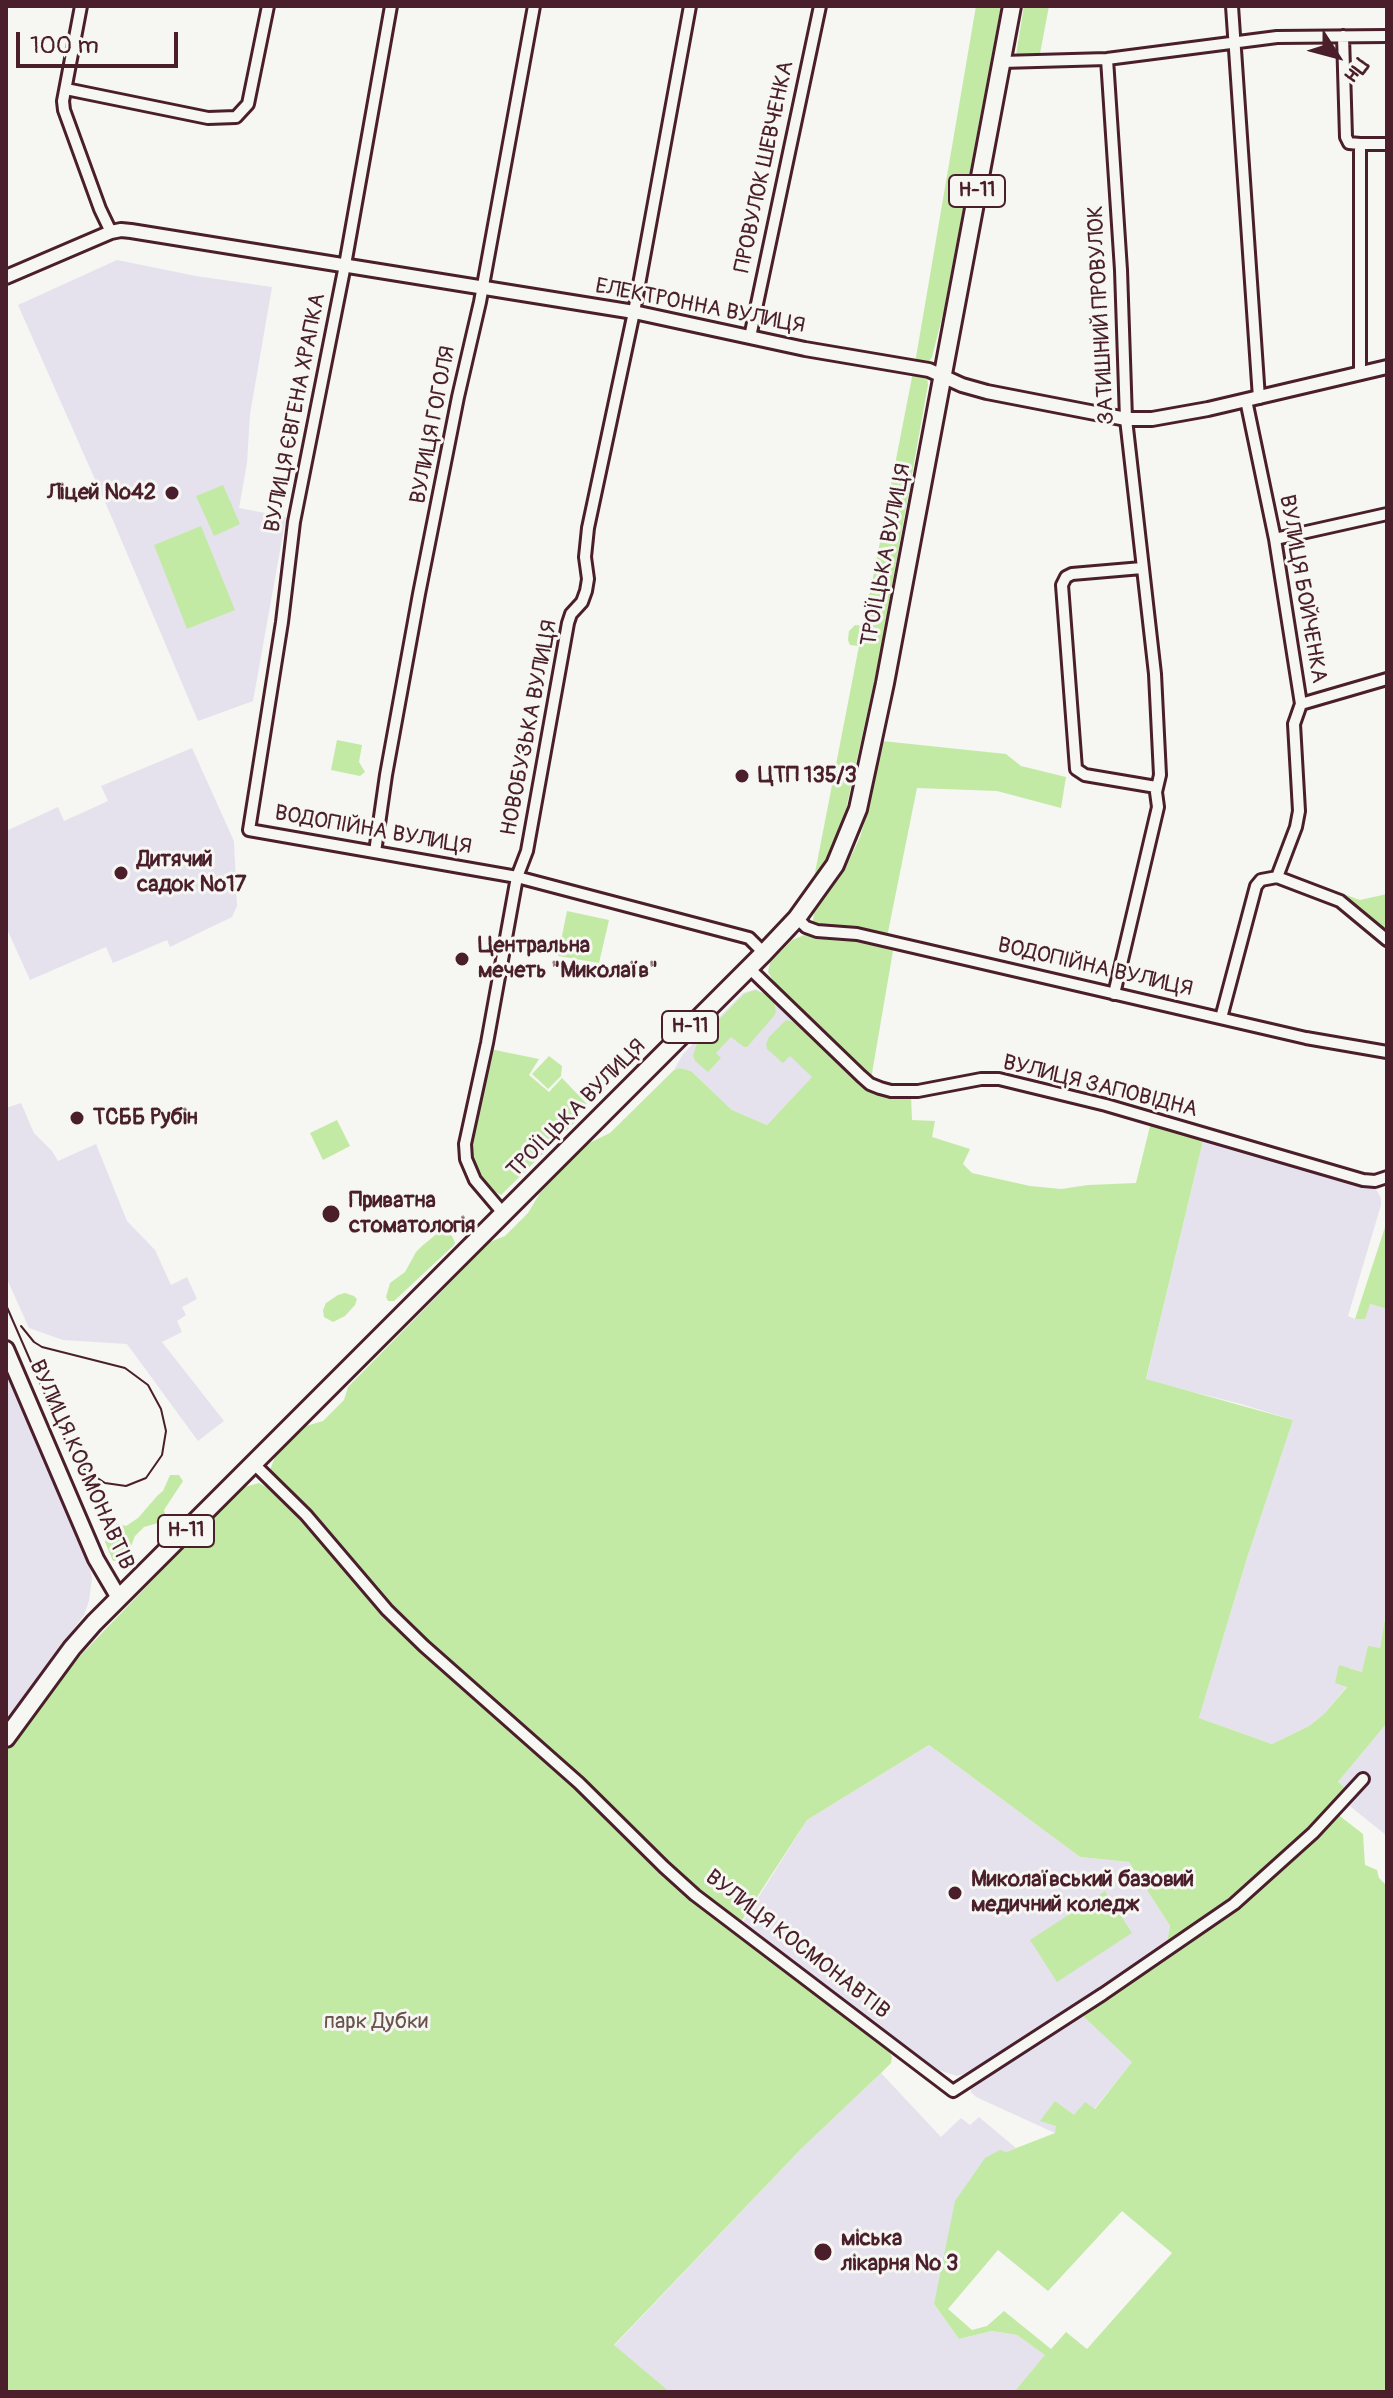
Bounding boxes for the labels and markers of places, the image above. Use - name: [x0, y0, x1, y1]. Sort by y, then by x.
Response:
- place label: Ліцей №42: [47, 480, 156, 506]
- marker: Ліцей №42: [163, 484, 181, 502]
- place label: ЦТП 135/3: [758, 763, 857, 789]
- marker: ЦТП 135/3: [733, 767, 751, 785]
- place label: Дитячий садок №17: [137, 847, 246, 898]
- marker: Дитячий садок №17: [112, 864, 130, 882]
- place label: Центральна мечеть "Миколаїв": [478, 933, 658, 984]
- marker: Центральна мечеть "Миколаїв": [453, 950, 471, 968]
- place label: ТСББ Рубін: [93, 1105, 198, 1131]
- marker: ТСББ Рубін: [68, 1109, 86, 1127]
- place label: Приватна стоматологія: [349, 1188, 475, 1240]
- marker: Приватна стоматологія: [320, 1203, 342, 1225]
- place label: Миколаївський базовий медичний коледж: [971, 1867, 1194, 1918]
- marker: Миколаївський базовий медичний коледж: [946, 1884, 964, 1902]
- place label: міська лікарня № 3: [841, 2226, 958, 2278]
- marker: міська лікарня № 3: [812, 2241, 834, 2263]

